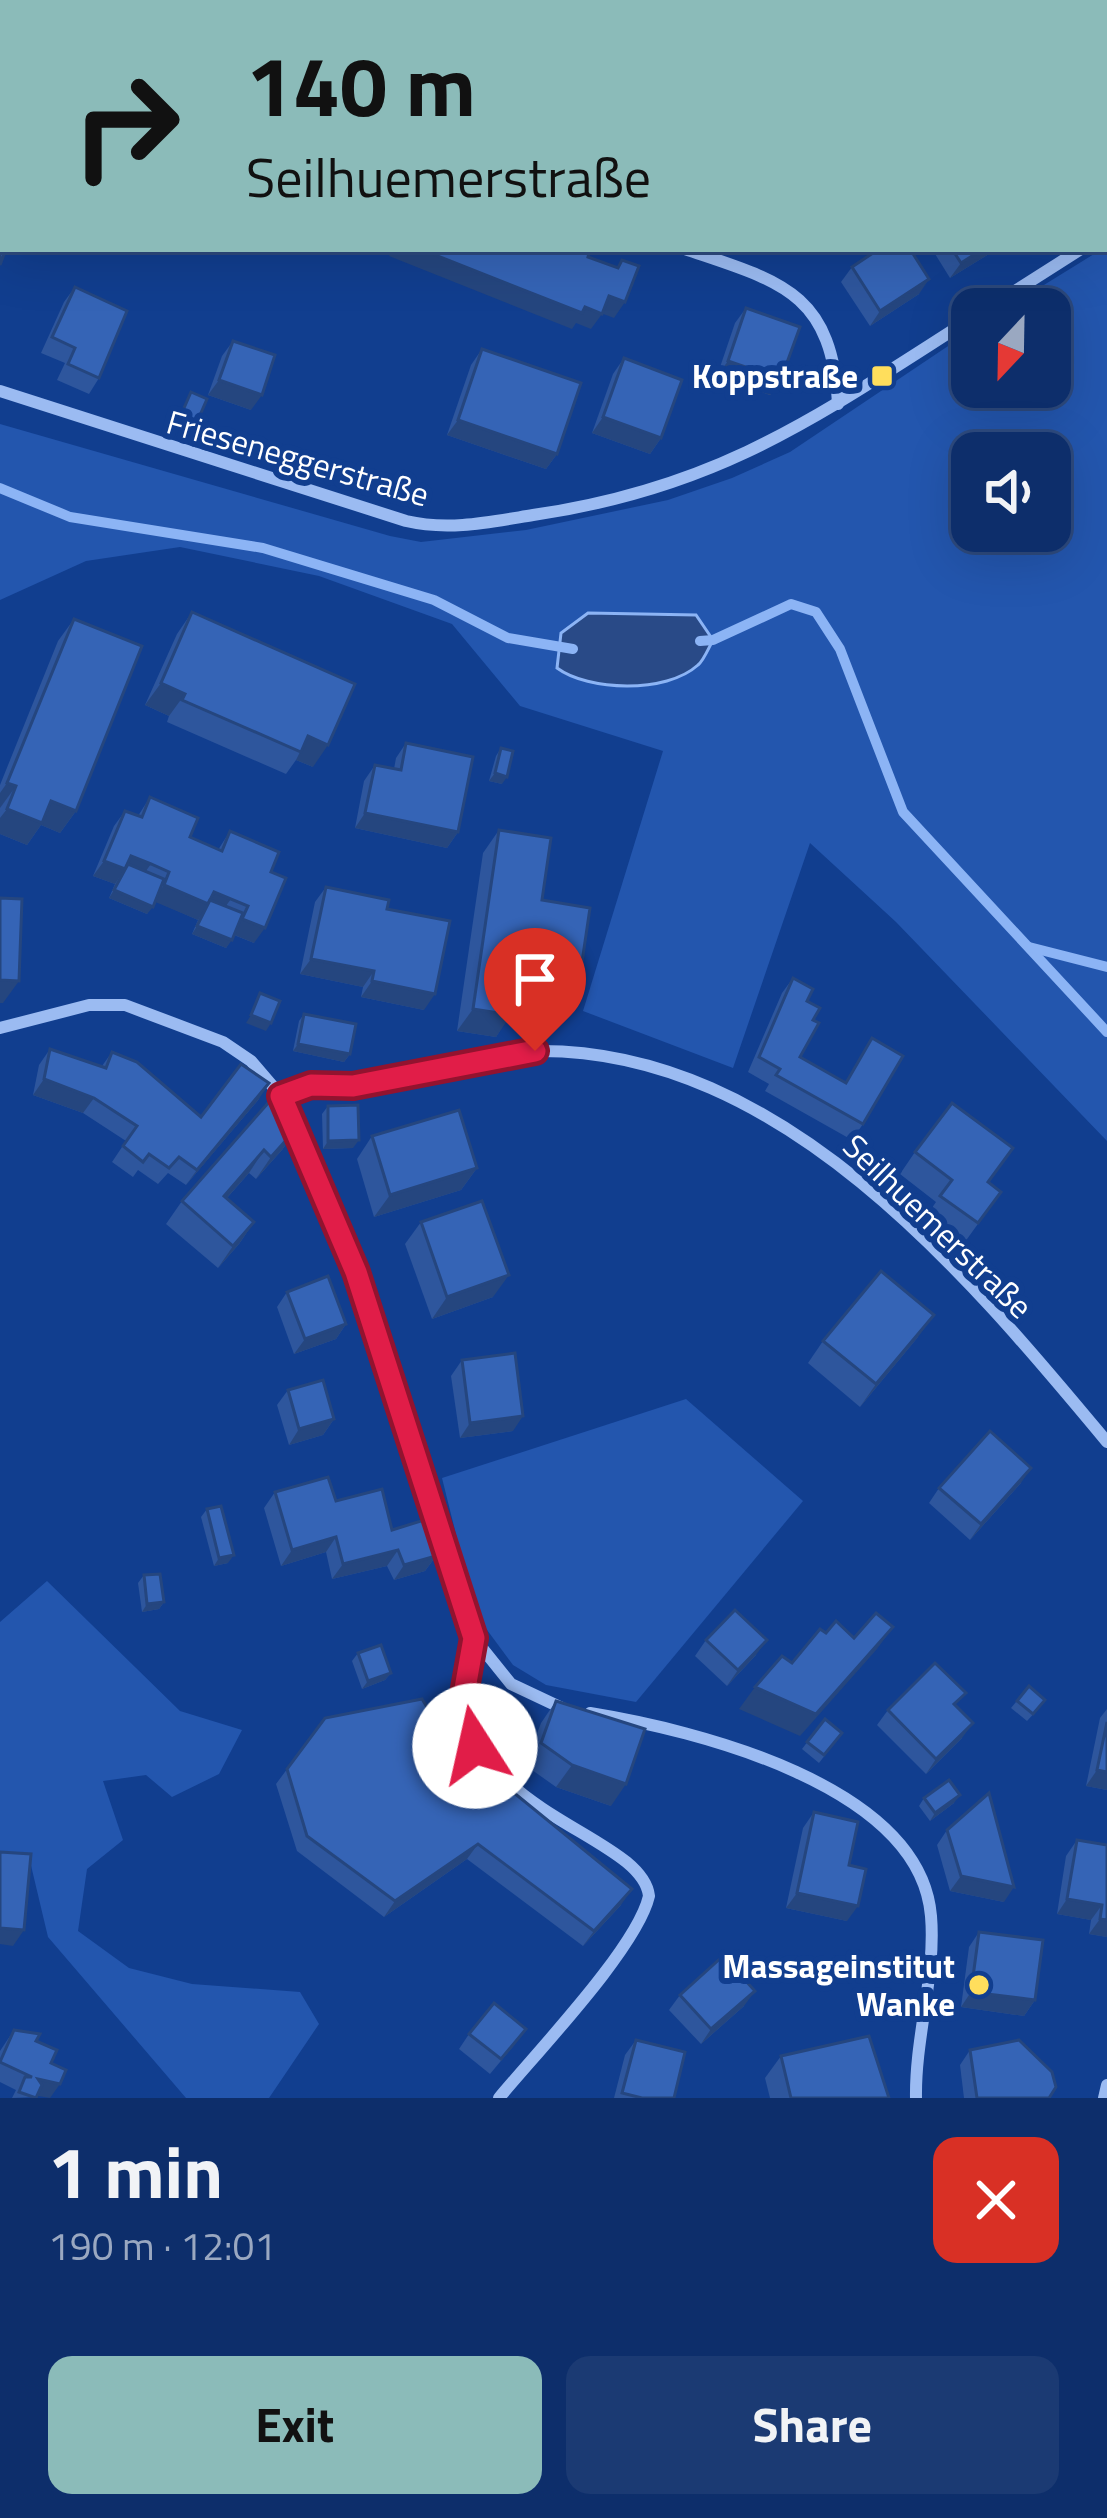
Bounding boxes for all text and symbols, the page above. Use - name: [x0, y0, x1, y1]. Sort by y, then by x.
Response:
- text: 140 m: [246, 21, 476, 149]
- icon: right: [48, 48, 204, 204]
- text: Seilhuemerstraße: [246, 136, 651, 218]
- north arrow: [951, 288, 1071, 408]
- map controls: [951, 288, 1071, 552]
- place label: Koppstraße: [692, 351, 858, 401]
- marker: Koppstraße: [869, 363, 895, 389]
- street label: Frieseneggerstraße: [161, 397, 435, 519]
- button: sound: [951, 432, 1071, 552]
- pin: [484, 928, 586, 1051]
- icon: arrive: [502, 946, 568, 1012]
- street label: Seilhuemerstraße: [832, 1122, 1044, 1330]
- position arrow: [412, 1683, 538, 1809]
- place label: Massageinstitut Wanke: [722, 1941, 955, 2029]
- marker: Massageinstitut Wanke: [966, 1972, 992, 1998]
- text: 1 min: [48, 2116, 223, 2226]
- button: close: [933, 2137, 1059, 2263]
- text: 190 m · 12:01: [48, 2216, 276, 2275]
- button: Exit: [48, 2356, 542, 2494]
- button: Share: [566, 2356, 1059, 2494]

